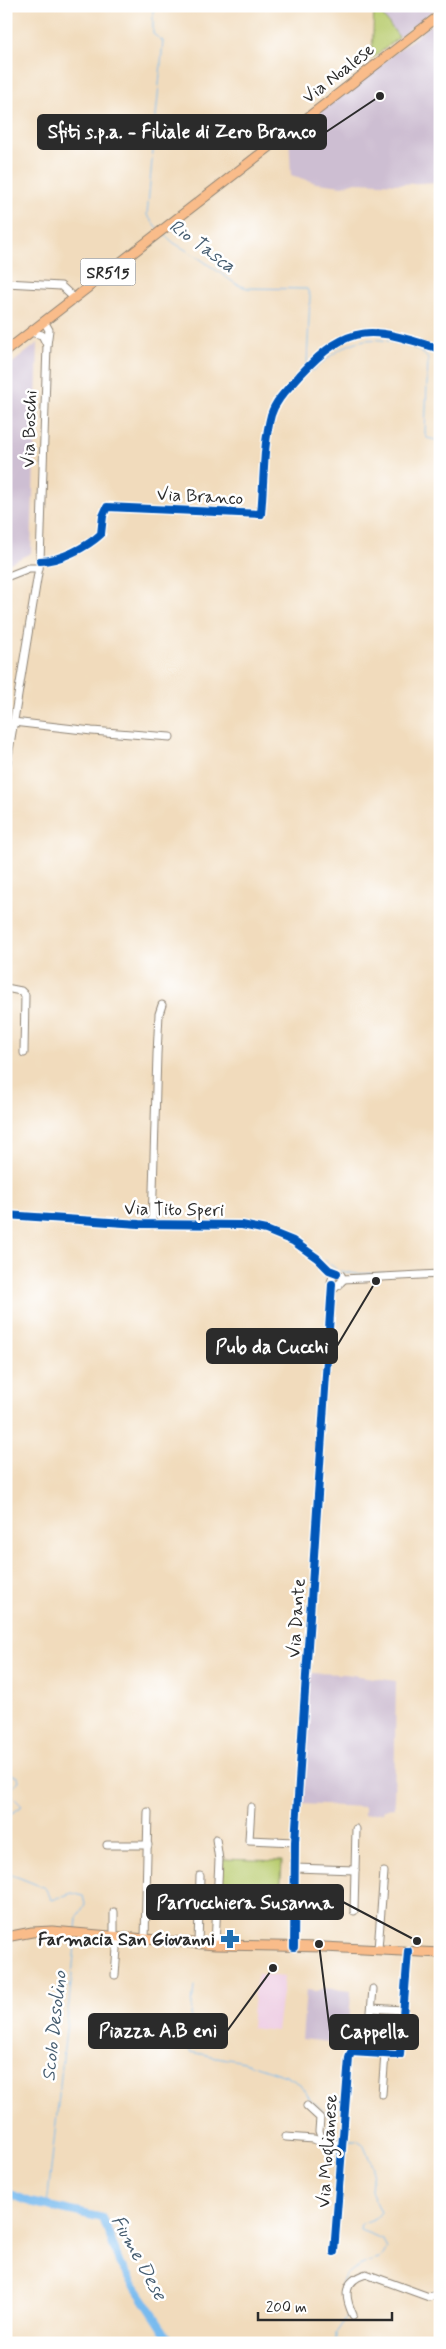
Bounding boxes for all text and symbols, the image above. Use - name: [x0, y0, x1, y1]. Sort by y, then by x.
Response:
- street label: Via Noalese: [297, 38, 380, 110]
- callout: Sfiti s.p.a. - Filiale di Zero Branco: [38, 115, 326, 149]
- text: Sfiti s.p.a. - Filiale di Zero Branco: [48, 120, 316, 145]
- water label: Rio Tasca: [164, 214, 241, 279]
- road number: SR515: [80, 258, 136, 286]
- street label: Via Boschi: [17, 390, 43, 468]
- street label: Via Branco: [156, 483, 244, 511]
- street label: Via Tito Speri: [124, 1197, 224, 1223]
- callout: Pub da Cucchi: [207, 1329, 337, 1363]
- text: Pub da Cucchi: [215, 1335, 329, 1360]
- street label: Via Dante: [282, 1577, 312, 1659]
- callout: Parrucchiera Susanna: [147, 1885, 343, 1919]
- text: Parrucchiera Susanna: [156, 1891, 334, 1916]
- place label: Farmacia San Giovanni: [38, 1928, 215, 1952]
- pharmacy icon: Farmacia San Giovanni: [219, 1928, 241, 1950]
- water label: Scolo Desolino: [36, 1969, 73, 2082]
- callout: Piazza A.B eni: [89, 2014, 227, 2048]
- callout: Cappella: [330, 2015, 418, 2049]
- text: Piazza A.B eni: [99, 2019, 217, 2044]
- text: Cappella: [340, 2020, 409, 2045]
- street label: Via Moglianese: [312, 2093, 346, 2209]
- water label: Fiume Dese: [105, 2211, 173, 2306]
- scale bar: [258, 2289, 392, 2321]
- text: 200 m: [266, 2298, 307, 2318]

